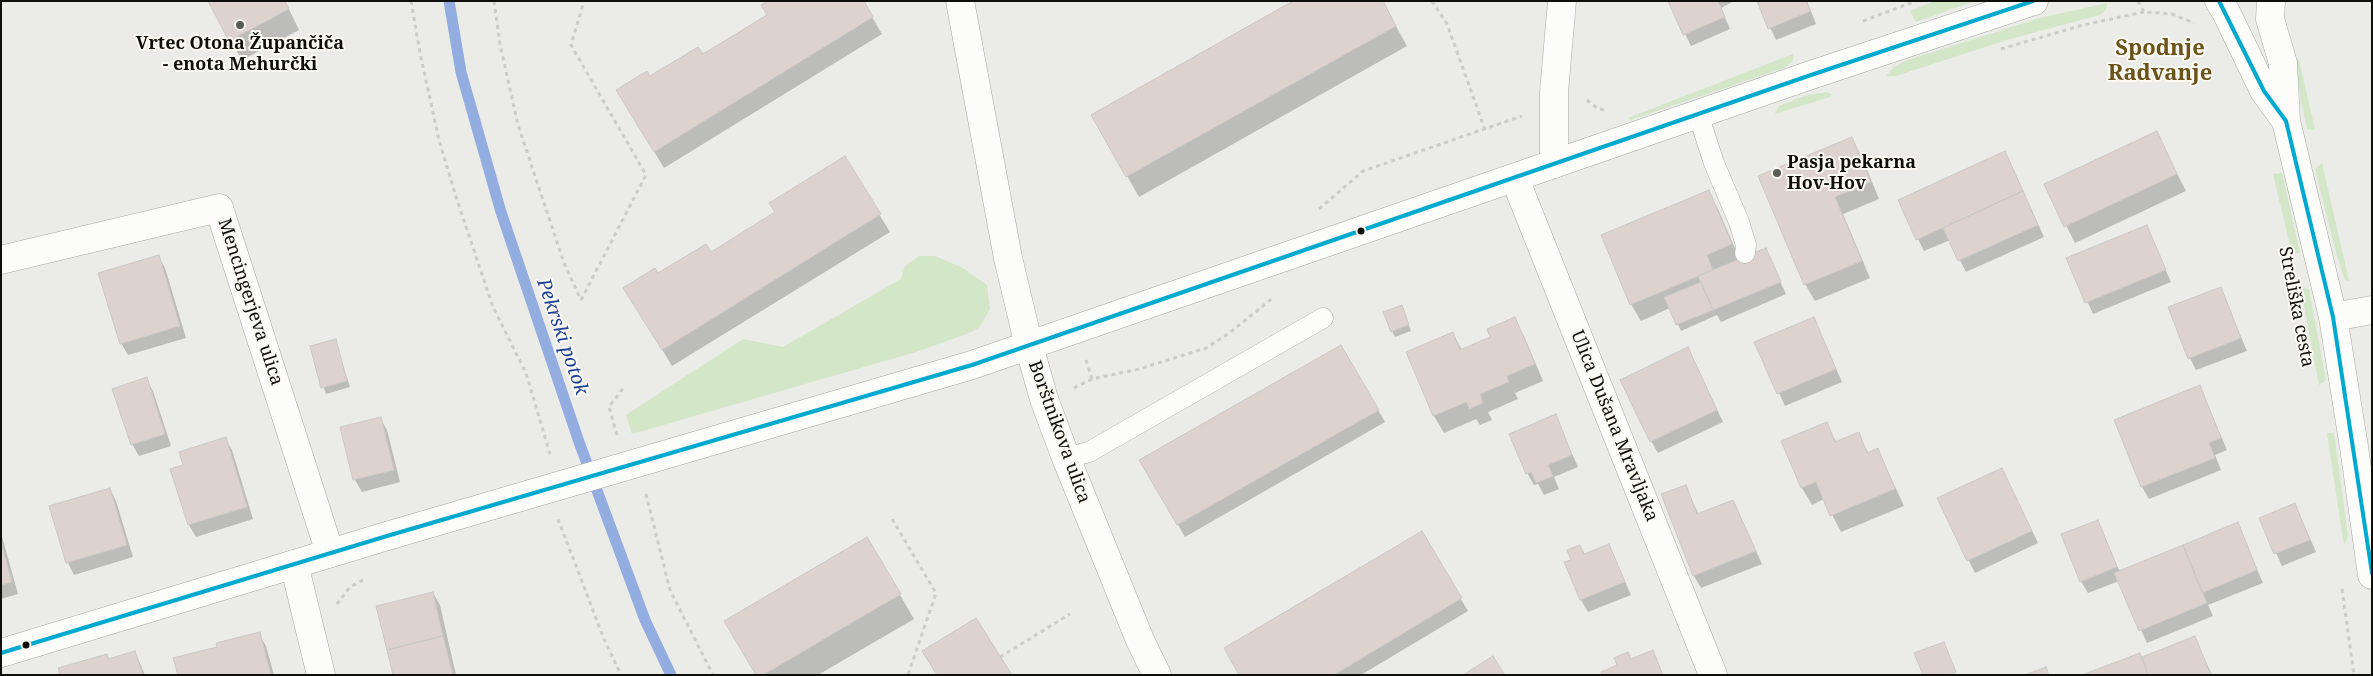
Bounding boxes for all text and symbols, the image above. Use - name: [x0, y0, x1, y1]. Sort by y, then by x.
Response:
- marker: Vrtec Otona Župančiča - enota Mehurčki: [234, 19, 246, 31]
- place label: Vrtec Otona Župančiča - enota Mehurčki: [136, 33, 344, 76]
- district label: Spodnje Radvanje: [2108, 36, 2212, 88]
- place label: Pasja pekarna Hov-Hov: [1787, 152, 1916, 194]
- marker: Pasja pekarna Hov-Hov: [1771, 167, 1783, 179]
- street label: Mencingerjeva ulica: [213, 216, 287, 388]
- unlabelled marker: [1356, 226, 1366, 236]
- street label: Streliška cesta: [2274, 245, 2318, 369]
- water label: Pekrski potok: [531, 276, 593, 398]
- street label: Ulica Dušana Mravljaka: [1566, 327, 1662, 525]
- street label: Borštnikova ulica: [1023, 358, 1095, 506]
- unlabelled marker: [21, 640, 31, 650]

